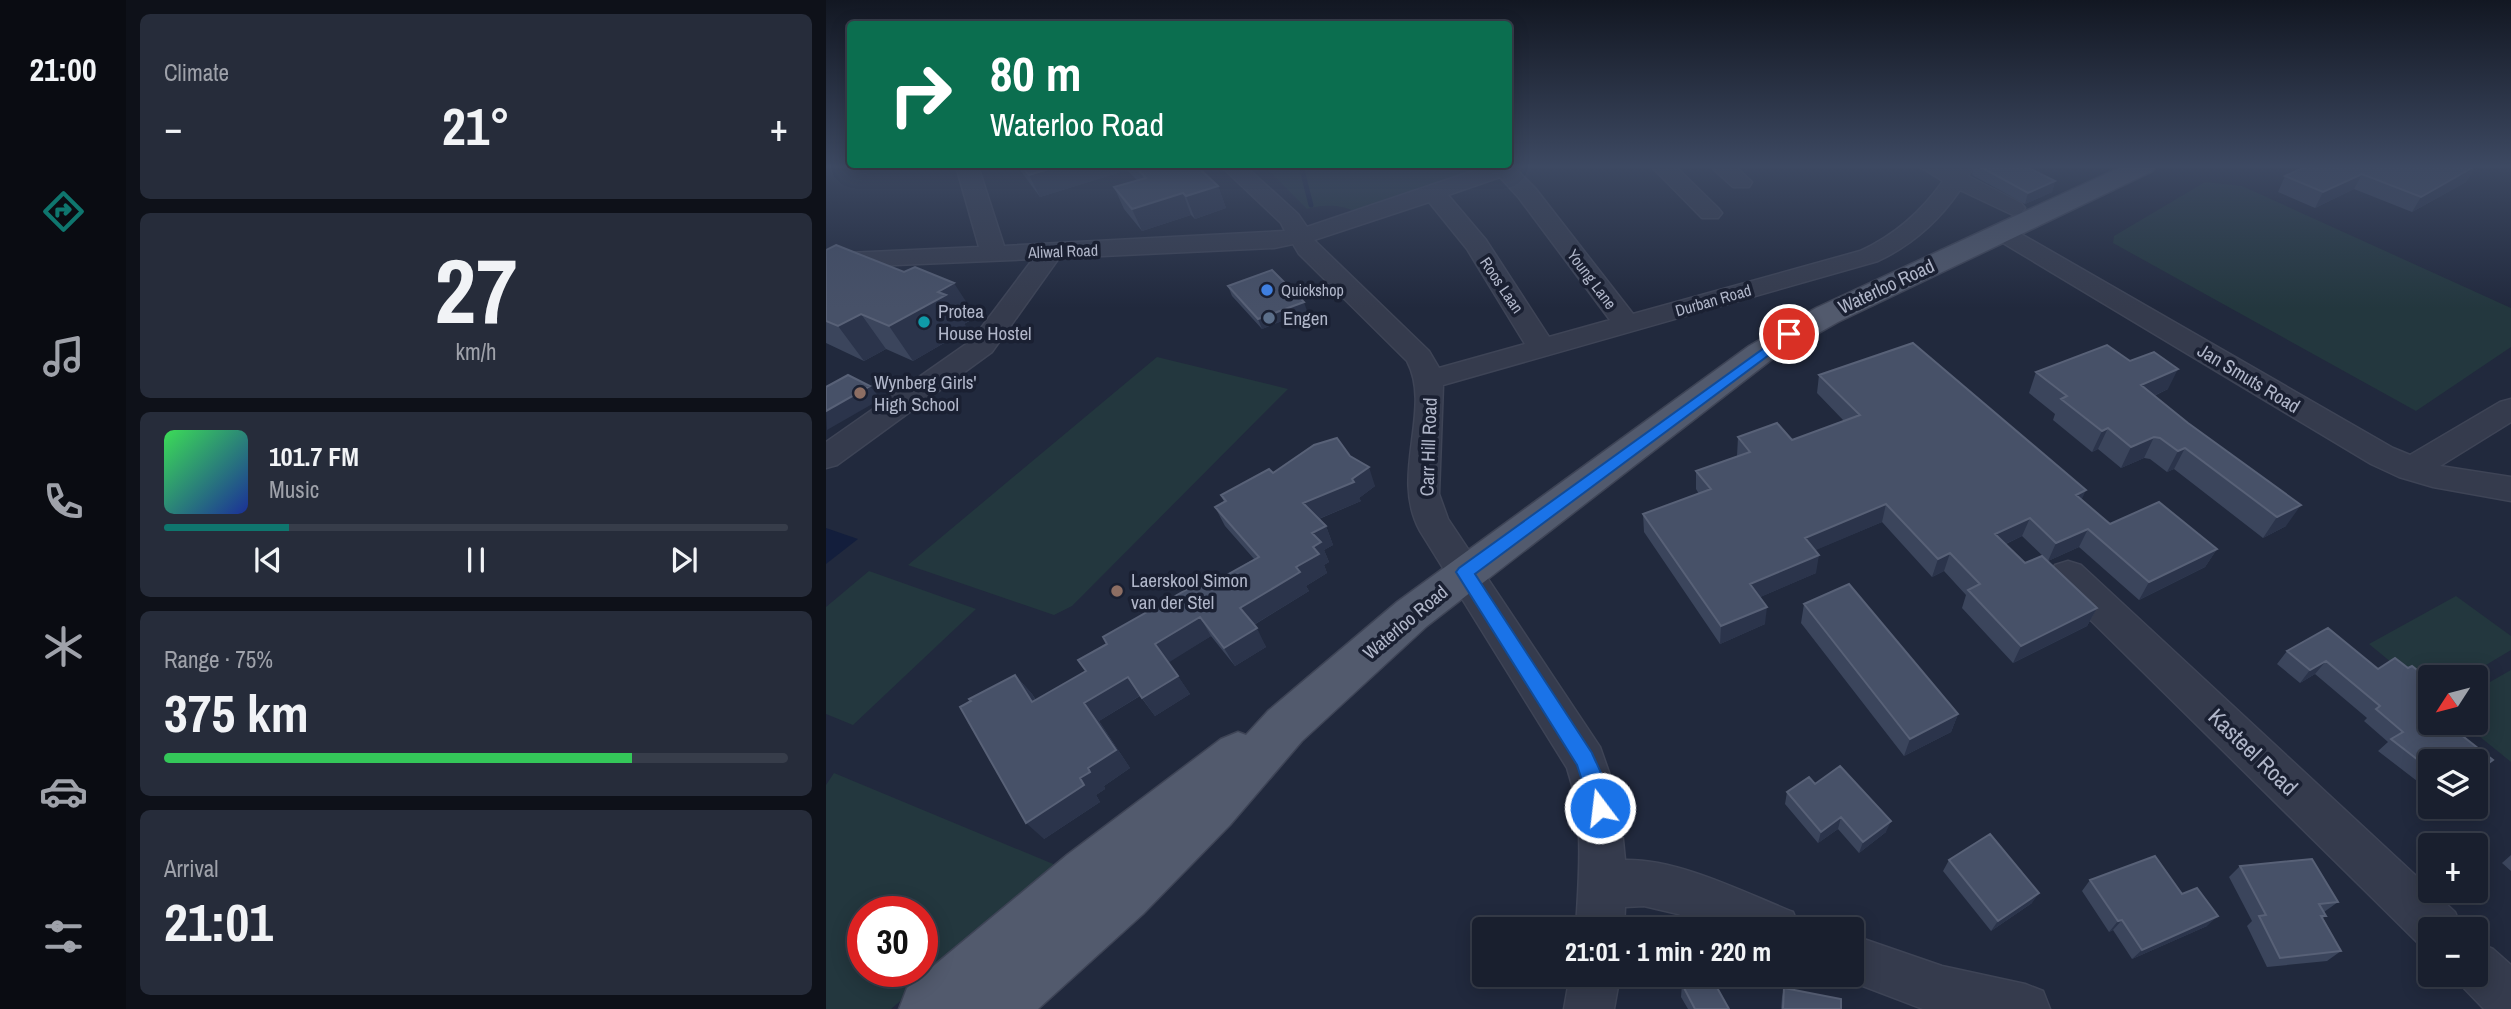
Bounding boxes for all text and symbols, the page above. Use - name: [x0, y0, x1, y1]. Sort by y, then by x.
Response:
- text: 80 m: [990, 40, 1082, 106]
- text: 21:00: [29, 48, 97, 91]
- icon: right: [875, 49, 966, 140]
- text: Climate: [164, 57, 229, 88]
- text: 21°: [442, 91, 510, 161]
- text: −: [164, 102, 182, 153]
- text: +: [770, 102, 788, 153]
- text: Waterloo Road: [990, 103, 1164, 146]
- icon: directions: [39, 187, 88, 236]
- text: 27: [435, 229, 518, 351]
- street label: Aliwal Road: [1027, 239, 1098, 263]
- street label: Young Lane: [1562, 245, 1622, 313]
- street label: Waterloo Road: [1834, 252, 1938, 320]
- street label: Roos Laan: [1475, 253, 1529, 317]
- place label: Quickshop: [1281, 279, 1344, 301]
- street label: Durban Road: [1672, 279, 1754, 321]
- marker: Quickshop: [1259, 282, 1275, 298]
- place label: Protea House Hostel: [938, 298, 1032, 346]
- pin: [1759, 304, 1819, 364]
- place label: Engen: [1283, 305, 1328, 331]
- marker: Engen: [1261, 310, 1277, 326]
- marker: Protea House Hostel: [916, 314, 932, 330]
- icon: arrive: [1770, 315, 1808, 353]
- icon: music: [39, 332, 88, 381]
- text: km/h: [456, 336, 496, 367]
- street label: Jan Smuts Road: [2193, 337, 2305, 419]
- place label: Wynberg Girls' High School: [874, 369, 976, 417]
- marker: Wynberg Girls' High School: [852, 385, 868, 401]
- street label: Carr Hill Road: [1413, 397, 1443, 497]
- text: 101.7 FM: [269, 439, 359, 474]
- text: Music: [269, 474, 319, 505]
- icon: phone: [39, 477, 88, 526]
- icon: previous: [249, 541, 287, 579]
- icon: pause: [457, 541, 495, 579]
- icon: next: [665, 541, 703, 579]
- place label: Laerskool Simon van der Stel: [1131, 567, 1248, 615]
- street label: Waterloo Road: [1357, 579, 1453, 665]
- marker: Laerskool Simon van der Stel: [1109, 583, 1125, 599]
- icon: climate: [39, 622, 88, 671]
- text: Range · 75%: [164, 644, 273, 675]
- north arrow: [2418, 665, 2488, 735]
- map controls: [2418, 665, 2488, 987]
- text: 375 km: [164, 678, 309, 748]
- street label: Kasteel Road: [2202, 701, 2305, 802]
- button: layers: [2418, 749, 2488, 819]
- icon: car: [39, 767, 88, 816]
- position arrow: [1563, 771, 1637, 845]
- button: +: [2418, 833, 2488, 903]
- text: Arrival: [164, 853, 219, 884]
- text: 21:01: [164, 887, 273, 957]
- speed limit sign: 30: [847, 896, 938, 987]
- icon: filters: [39, 912, 88, 961]
- button: −: [2418, 917, 2488, 987]
- text: 21:01 · 1 min · 220 m: [1565, 934, 1771, 969]

